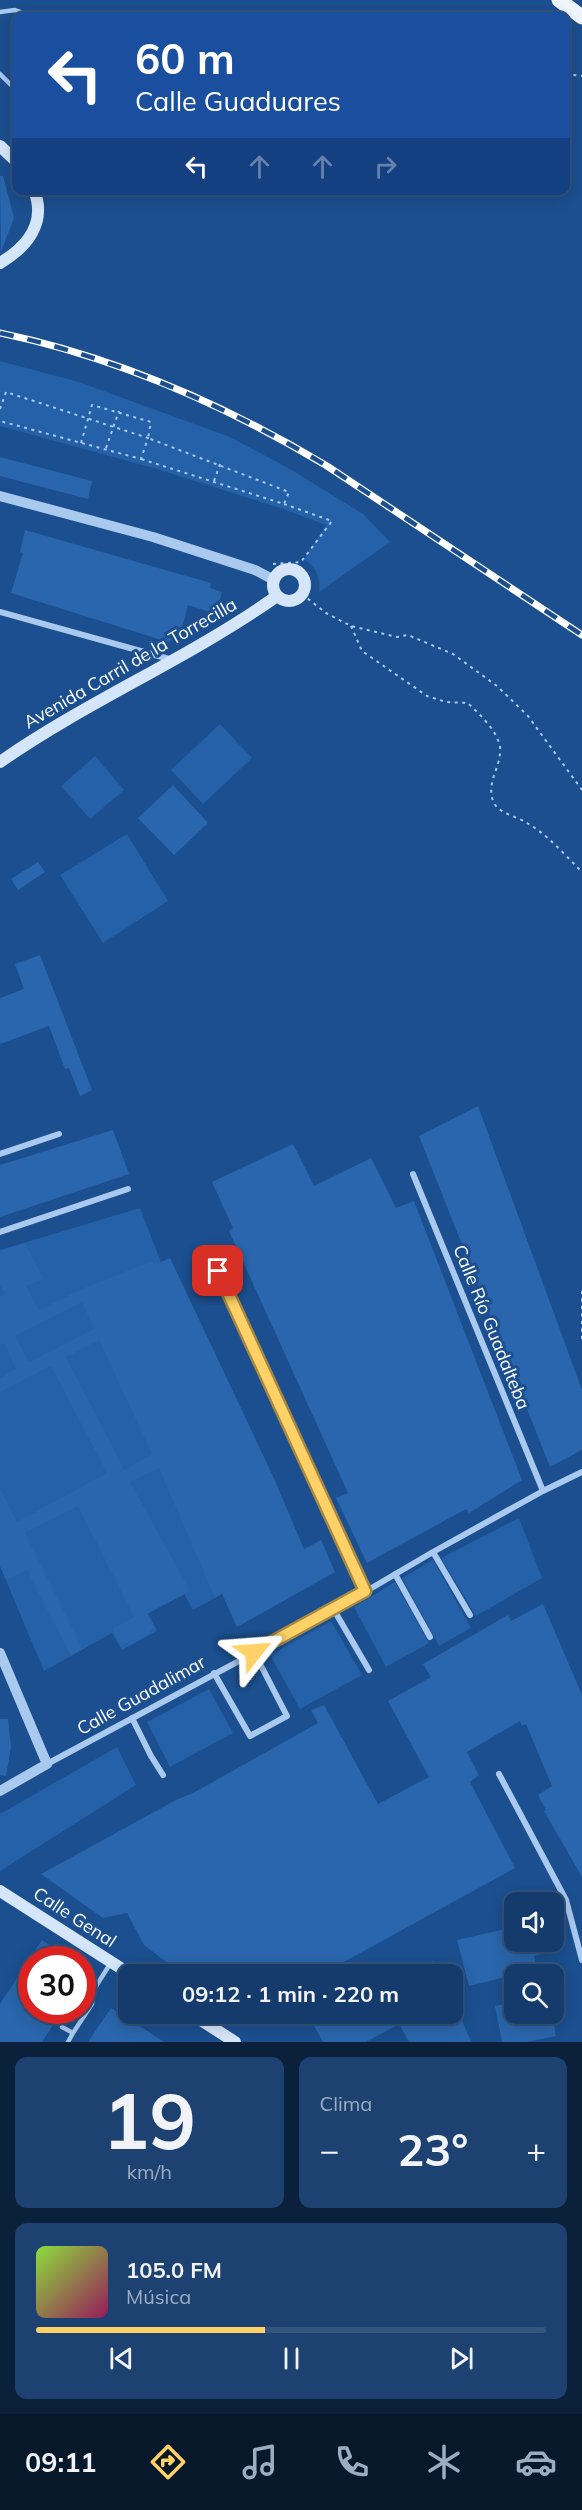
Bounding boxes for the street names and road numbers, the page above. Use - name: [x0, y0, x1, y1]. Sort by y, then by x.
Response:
- street label: Avenida Carril de la Torrecilla: [19, 592, 241, 734]
- street label: Calle Río Guadalteba: [448, 1241, 536, 1413]
- street label: Calle Guadalimar: [73, 1650, 210, 1740]
- street label: Calle Genal: [29, 1882, 121, 1952]

